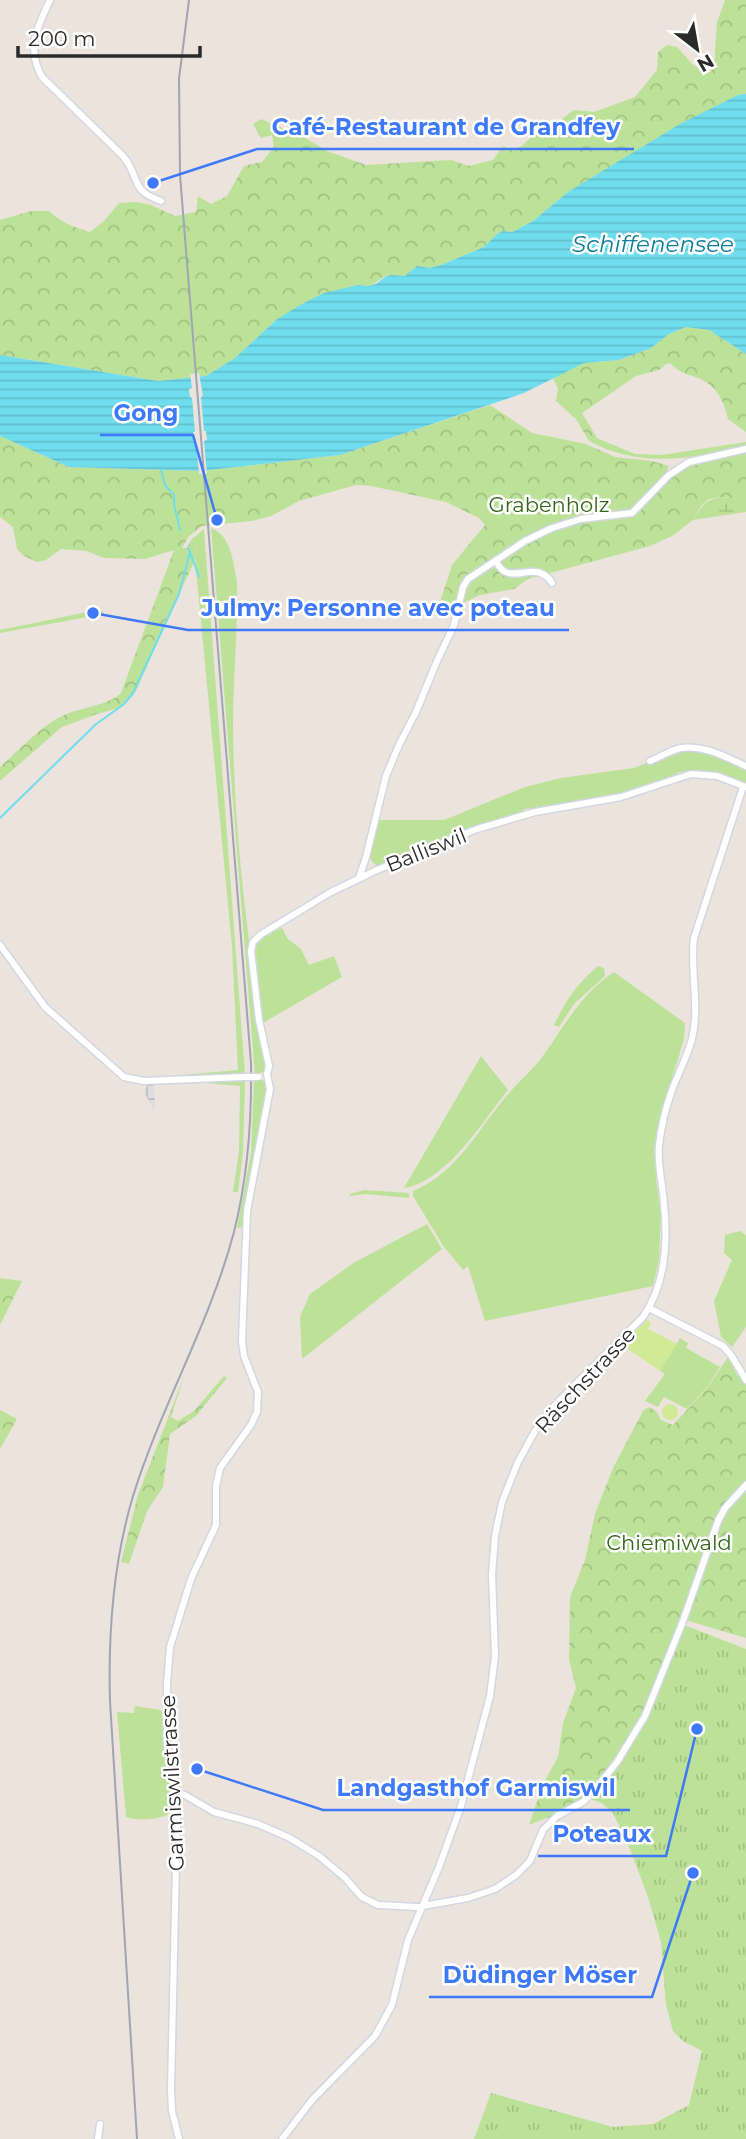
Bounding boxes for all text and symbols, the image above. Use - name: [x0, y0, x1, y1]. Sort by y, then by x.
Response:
- scale bar: [18, 14, 200, 58]
- north arrow: [662, 14, 732, 84]
- text: 200 m: [28, 26, 95, 51]
- text: N: [693, 49, 718, 77]
- callout: Café-Restaurant de Grandfey: [257, 105, 634, 149]
- text: Café-Restaurant de Grandfey: [272, 113, 621, 141]
- water label: Schiffenensee: [572, 230, 734, 258]
- callout: Gong: [100, 391, 193, 435]
- text: Gong: [114, 399, 178, 427]
- park label: Grabenholz: [488, 492, 610, 517]
- callout: Julmy: Personne avec poteau: [188, 586, 569, 630]
- text: Julmy: Personne avec poteau: [200, 594, 555, 622]
- street label: Balliswil: [382, 822, 470, 878]
- street label: Räschstrasse: [530, 1322, 640, 1438]
- park label: Chiemiwald: [606, 1530, 732, 1555]
- street label: Garmiswilstrasse: [155, 1694, 189, 1872]
- callout: Landgasthof Garmiswil: [323, 1766, 630, 1810]
- text: Landgasthof Garmiswil: [336, 1774, 616, 1802]
- callout: Poteaux: [538, 1812, 666, 1856]
- text: Poteaux: [552, 1820, 652, 1848]
- callout: Düdinger Möser: [429, 1953, 652, 1997]
- text: Düdinger Möser: [443, 1961, 637, 1989]

